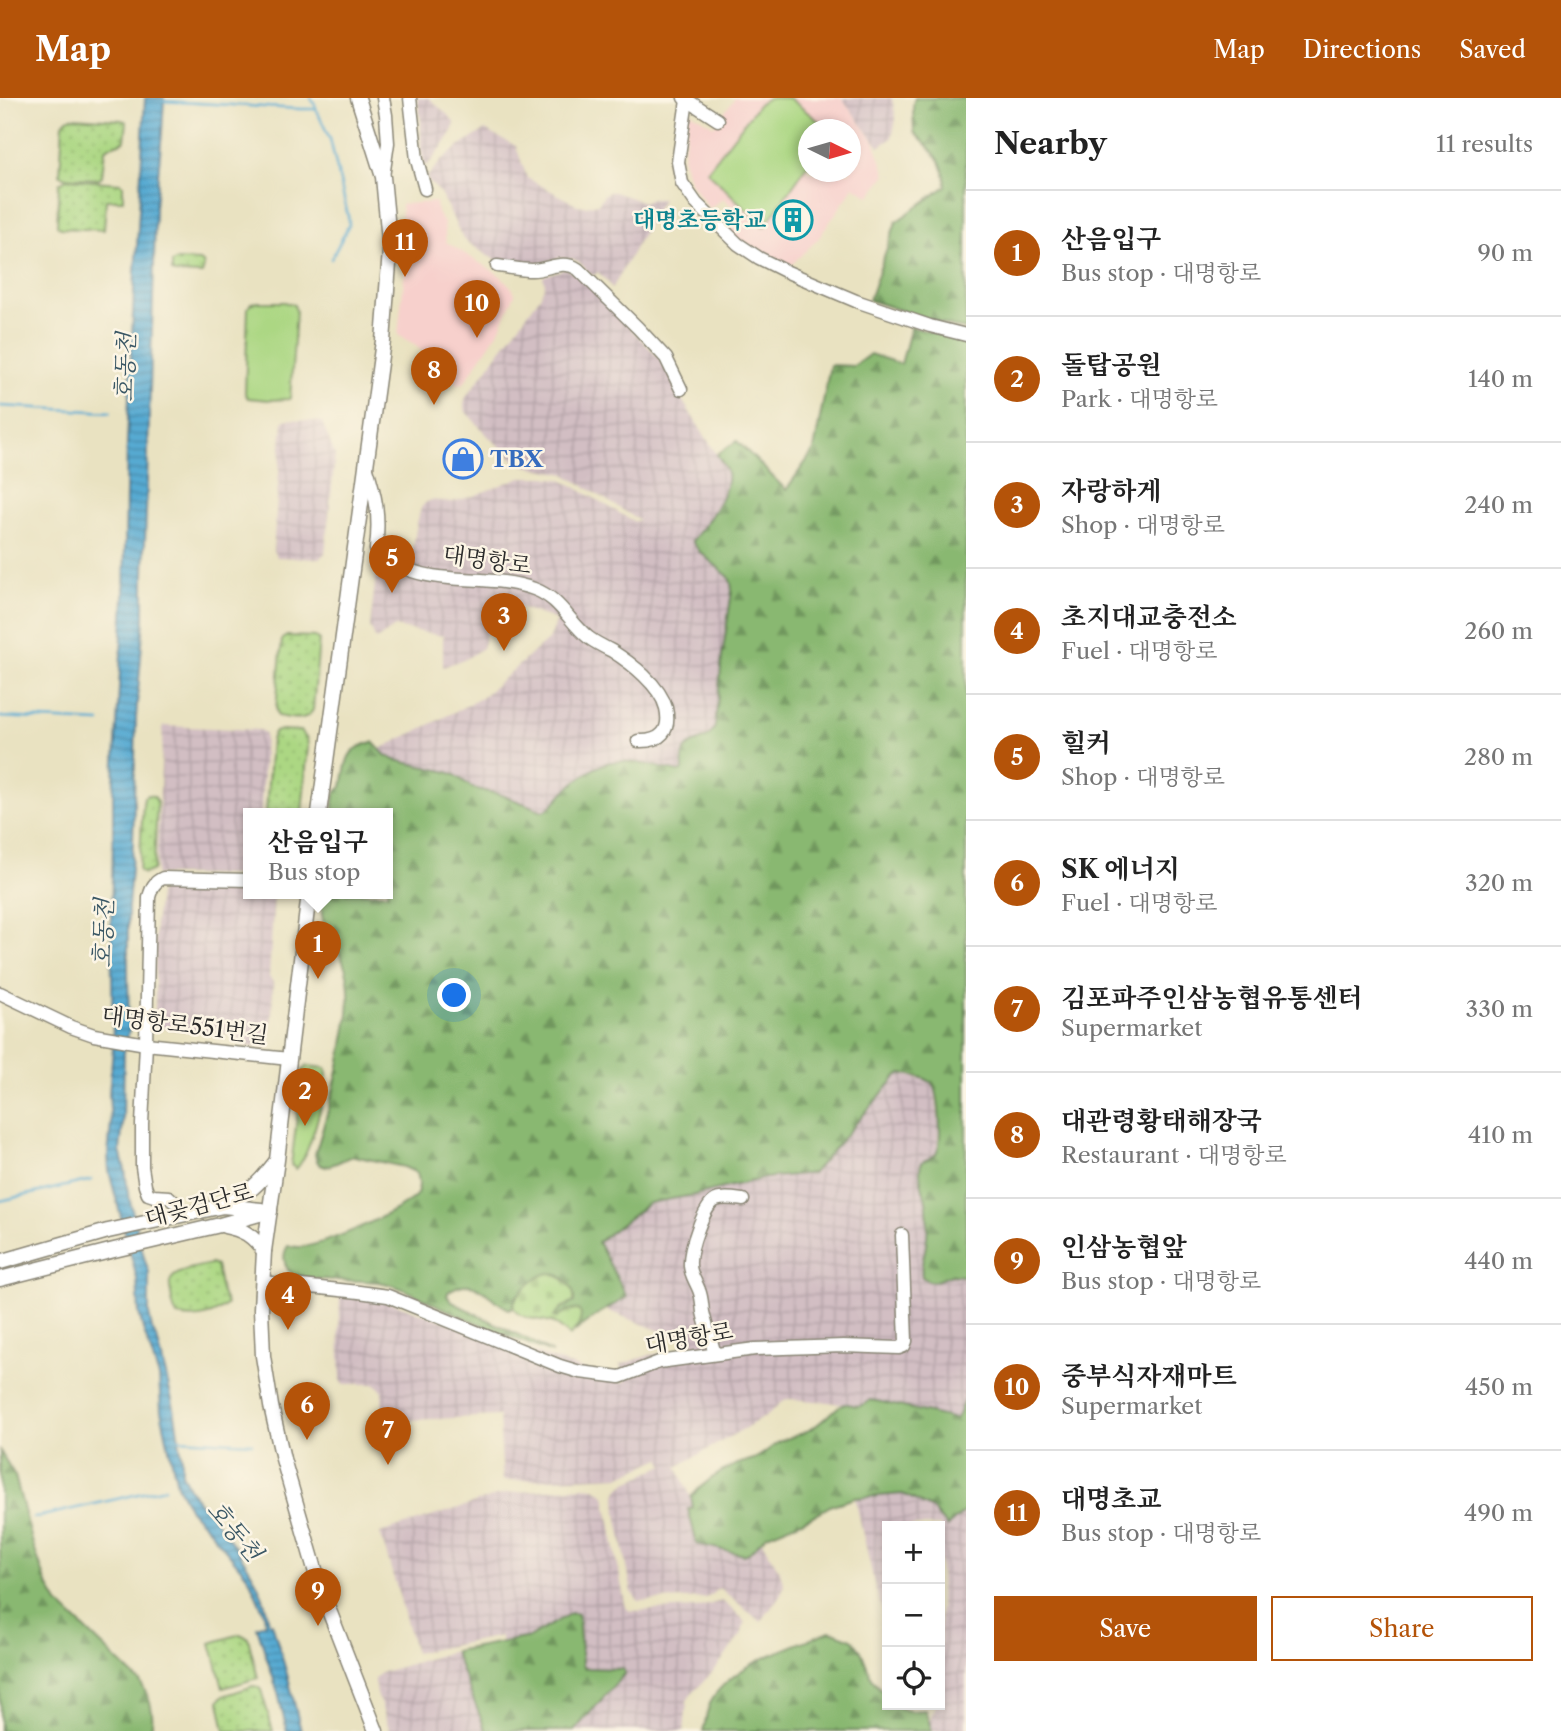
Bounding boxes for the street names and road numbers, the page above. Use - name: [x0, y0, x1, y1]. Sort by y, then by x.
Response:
- street label: 대명항로: [441, 540, 533, 580]
- street label: 대명항로551번길: [100, 1001, 270, 1049]
- street label: 대곶검단로: [142, 1177, 256, 1233]
- street label: 대명항로: [643, 1316, 735, 1360]

